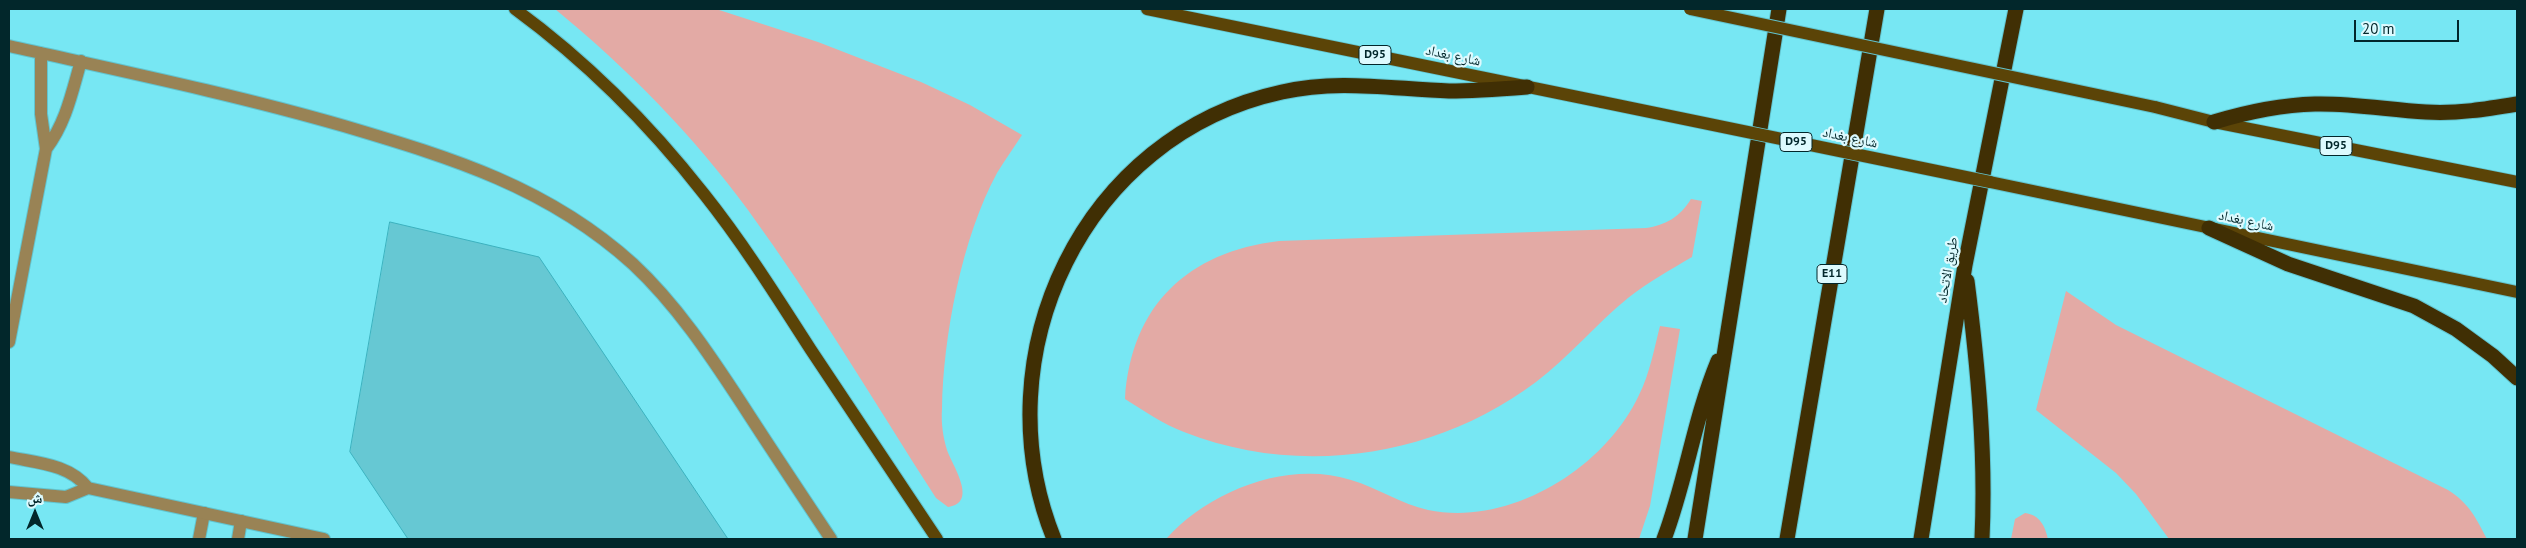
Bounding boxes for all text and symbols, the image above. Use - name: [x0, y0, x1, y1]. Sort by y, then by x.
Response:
- scale bar: [2356, 10, 2461, 42]
- text: 20 m: [2362, 19, 2395, 38]
- street label: شارع بغداد: [1424, 42, 1482, 70]
- road number: D95: [1359, 46, 1391, 64]
- street label: شارع بغداد: [1821, 124, 1879, 152]
- road number: D95: [1780, 132, 1812, 152]
- road number: D95: [2320, 136, 2352, 156]
- street label: شارع بغداد: [2217, 207, 2275, 235]
- street label: طريق الاتحاد: [1934, 236, 1962, 304]
- road number: E11: [1817, 264, 1847, 284]
- north arrow: [10, 488, 60, 538]
- text: ش: [28, 489, 42, 507]

